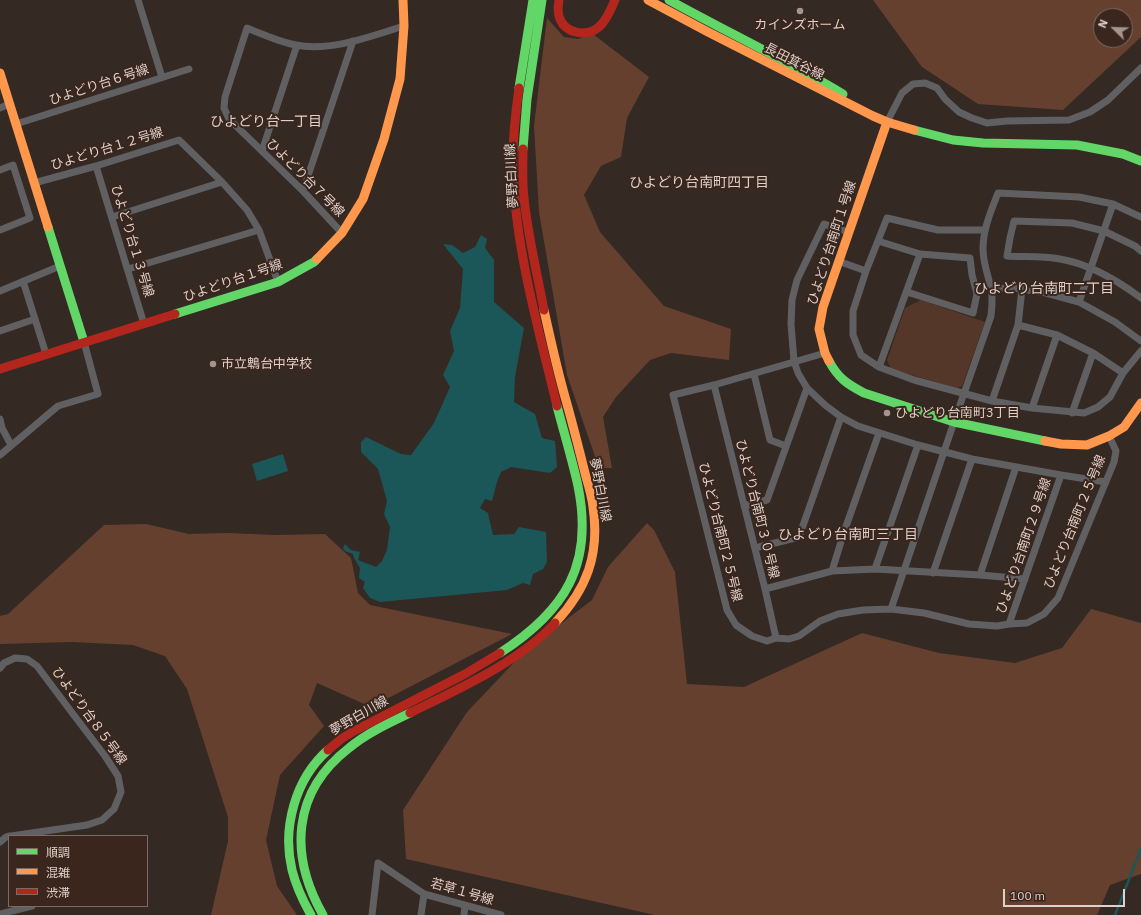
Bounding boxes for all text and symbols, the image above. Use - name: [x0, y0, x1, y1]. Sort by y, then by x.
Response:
- marker: カインズホーム: [795, 6, 805, 16]
- north arrow: [1093, 8, 1133, 48]
- place label: カインズホーム: [755, 17, 845, 33]
- text: N: [1095, 17, 1111, 30]
- street label: 長田箕谷線: [762, 40, 826, 84]
- street label: ひよどり台６号線: [47, 62, 151, 108]
- district label: ひよどり台一丁目: [210, 114, 322, 130]
- street label: ひよどり台１２号線: [49, 124, 165, 174]
- street label: ひよどり台７号線: [263, 136, 347, 220]
- street label: 夢野白川線: [503, 143, 521, 209]
- district label: ひよどり台南町四丁目: [629, 175, 769, 191]
- street label: ひよどり台南町１号線: [804, 179, 860, 307]
- street label: ひよどり台１３号線: [107, 183, 157, 299]
- street label: ひよどり台１号線: [181, 257, 285, 305]
- district label: ひよどり台南町二丁目: [974, 281, 1114, 297]
- place label: 市立鵯台中学校: [221, 356, 312, 372]
- marker: 市立鵯台中学校: [208, 359, 218, 369]
- place label: ひよどり台南町3丁目: [895, 405, 1020, 421]
- marker: ひよどり台南町3丁目: [882, 408, 892, 418]
- street label: ひよどり台南町３０号線: [732, 438, 782, 580]
- street label: ひよどり台南町２５号線: [1041, 453, 1109, 591]
- street label: 夢野白川線: [586, 457, 614, 523]
- street label: ひよどり台南町２５号線: [695, 461, 745, 603]
- street label: ひよどり台南町２９号線: [993, 476, 1055, 616]
- district label: ひよどり台南町三丁目: [778, 527, 918, 543]
- street label: ひよどり台８５号線: [48, 664, 130, 768]
- street label: 夢野白川線: [327, 693, 391, 739]
- legend: [8, 835, 148, 907]
- text: 順調: [46, 845, 70, 860]
- text: 混雑: [46, 865, 70, 880]
- street label: 若草１号線: [429, 876, 495, 908]
- scale bar: [1005, 881, 1127, 907]
- text: 渋滞: [46, 885, 70, 900]
- text: 100 m: [1010, 888, 1045, 903]

